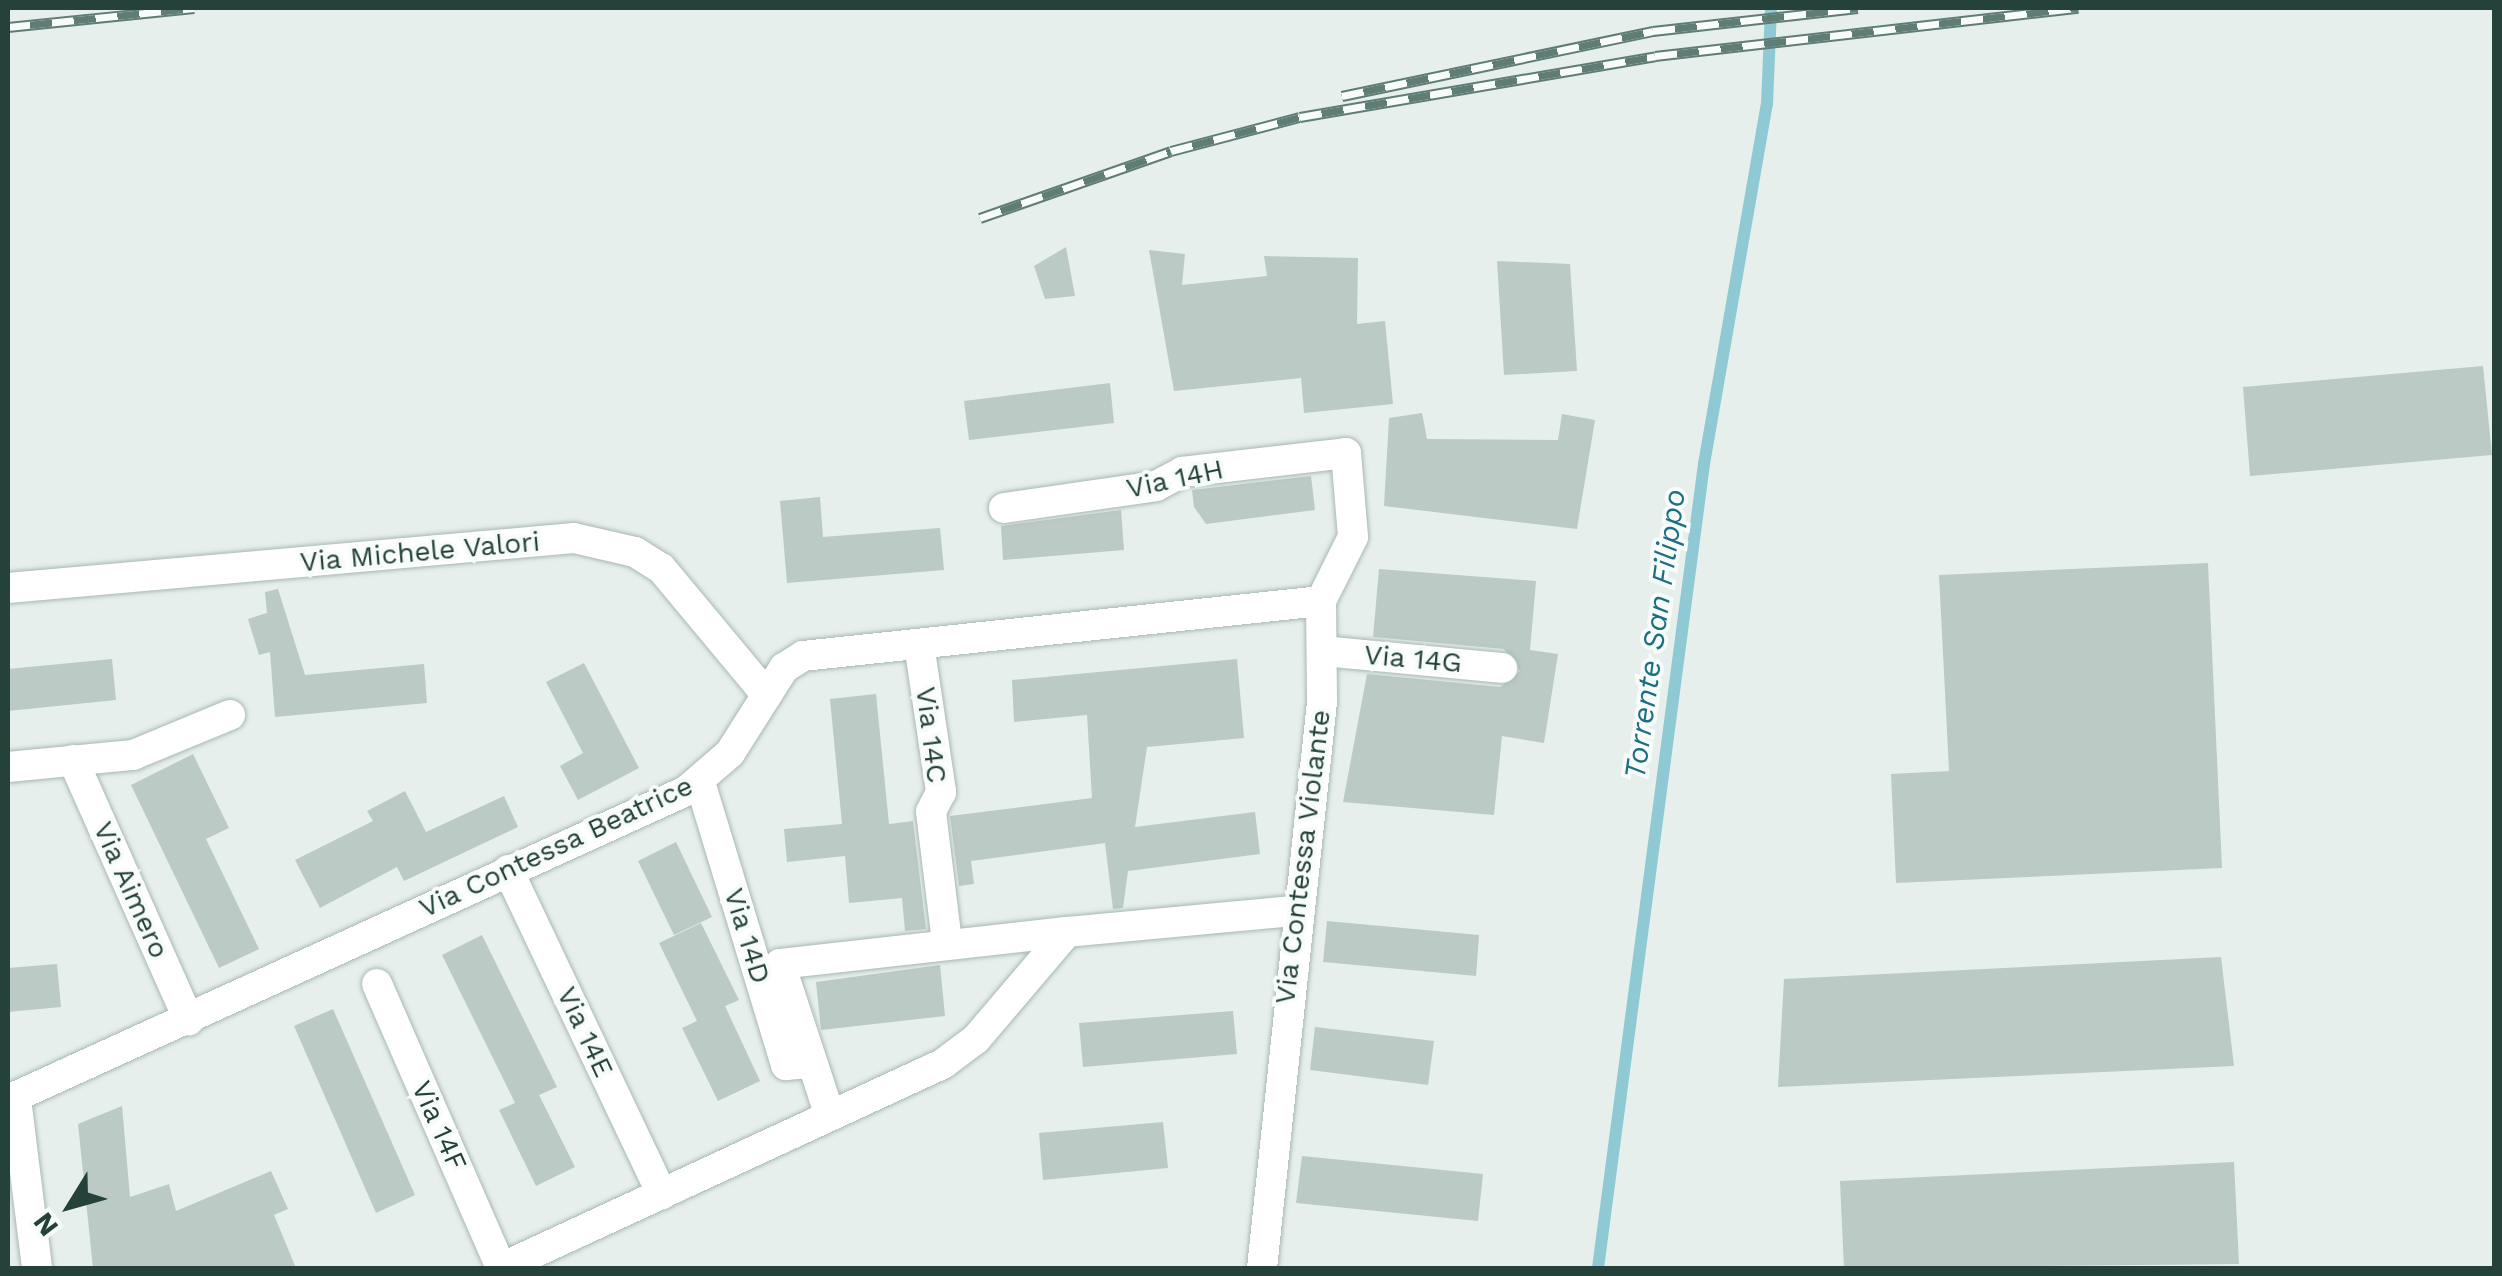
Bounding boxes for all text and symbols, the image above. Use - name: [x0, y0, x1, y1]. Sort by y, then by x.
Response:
- street label: Via 14H: [1123, 452, 1227, 506]
- water label: Torrente San Filippo: [1617, 487, 1693, 781]
- street label: Via Michele Valori: [298, 525, 542, 579]
- street label: Via 14G: [1362, 638, 1464, 680]
- street label: Via 14C: [908, 684, 954, 786]
- street label: Via Contessa Violante: [1268, 707, 1338, 1007]
- street label: Via Contessa Beatrice: [413, 769, 699, 925]
- street label: Via Aimero: [86, 816, 176, 964]
- street label: Via 14D: [716, 884, 778, 988]
- street label: Via 14E: [549, 981, 621, 1083]
- street label: Via 14F: [404, 1075, 474, 1177]
- north arrow: [20, 1156, 120, 1256]
- text: N: [26, 1206, 65, 1243]

